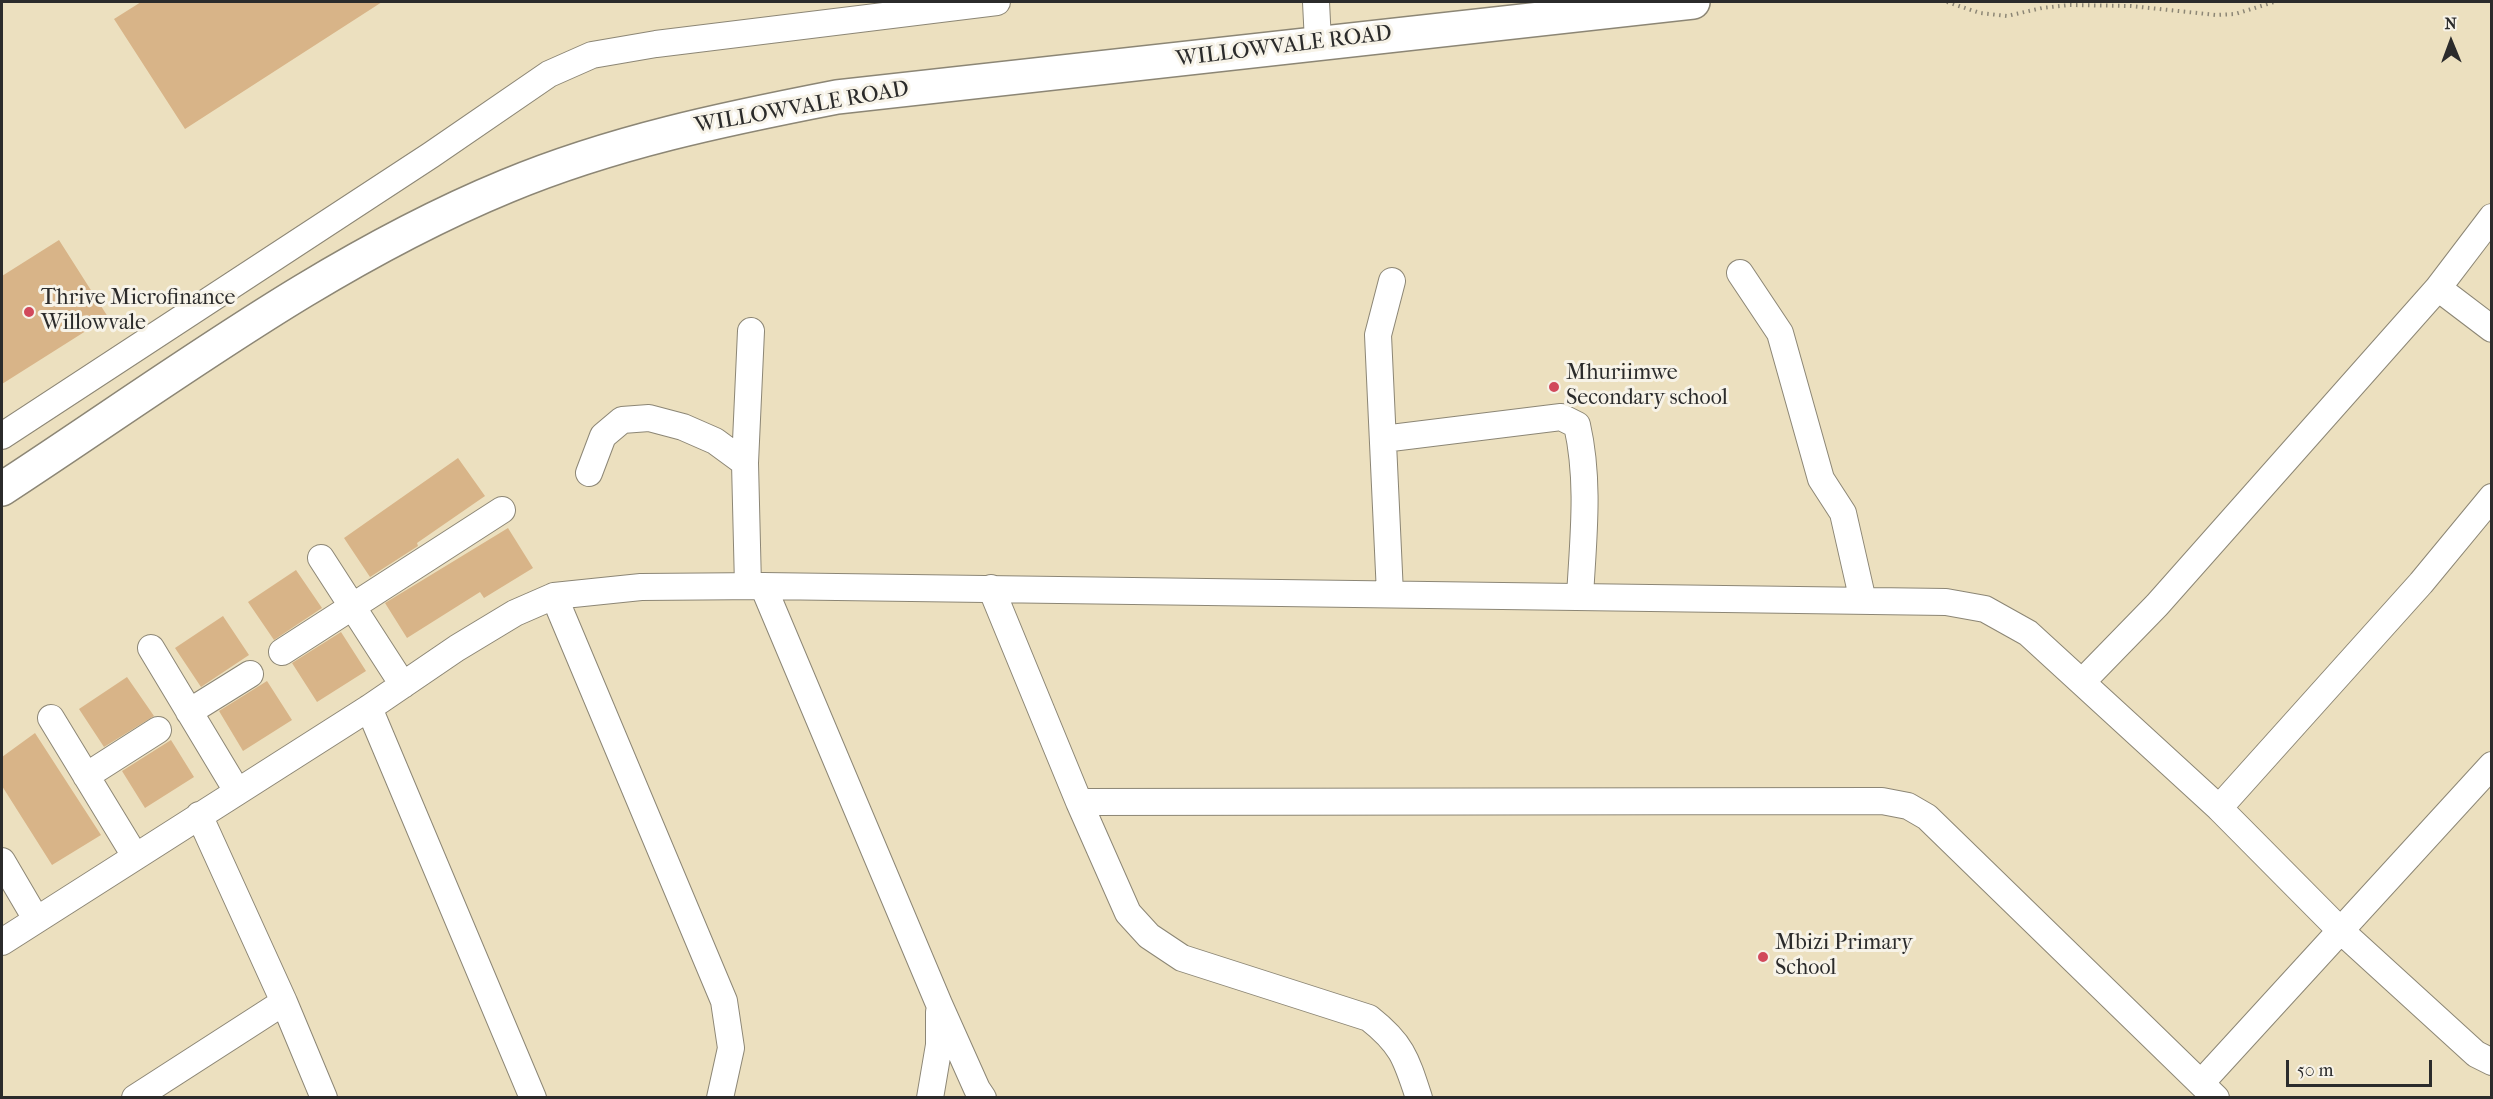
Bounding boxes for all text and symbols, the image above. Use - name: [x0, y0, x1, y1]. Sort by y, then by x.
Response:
- north arrow: [2421, 12, 2481, 72]
- text: N: [2444, 14, 2457, 33]
- street label: WILLOWVALE ROAD: [1175, 21, 1393, 73]
- street label: WILLOWVALE ROAD: [693, 76, 911, 140]
- place label: Thrive Microfinance Willowvale: [41, 286, 235, 338]
- marker: Thrive Microfinance Willowvale: [22, 305, 36, 319]
- place label: Mhuriimwe Secondary school: [1566, 361, 1728, 412]
- marker: Mhuriimwe Secondary school: [1547, 380, 1561, 394]
- place label: Mbizi Primary School: [1775, 931, 1913, 982]
- marker: Mbizi Primary School: [1756, 950, 1770, 964]
- scale bar: [2289, 1048, 2434, 1086]
- text: 50 m: [2297, 1060, 2333, 1081]

